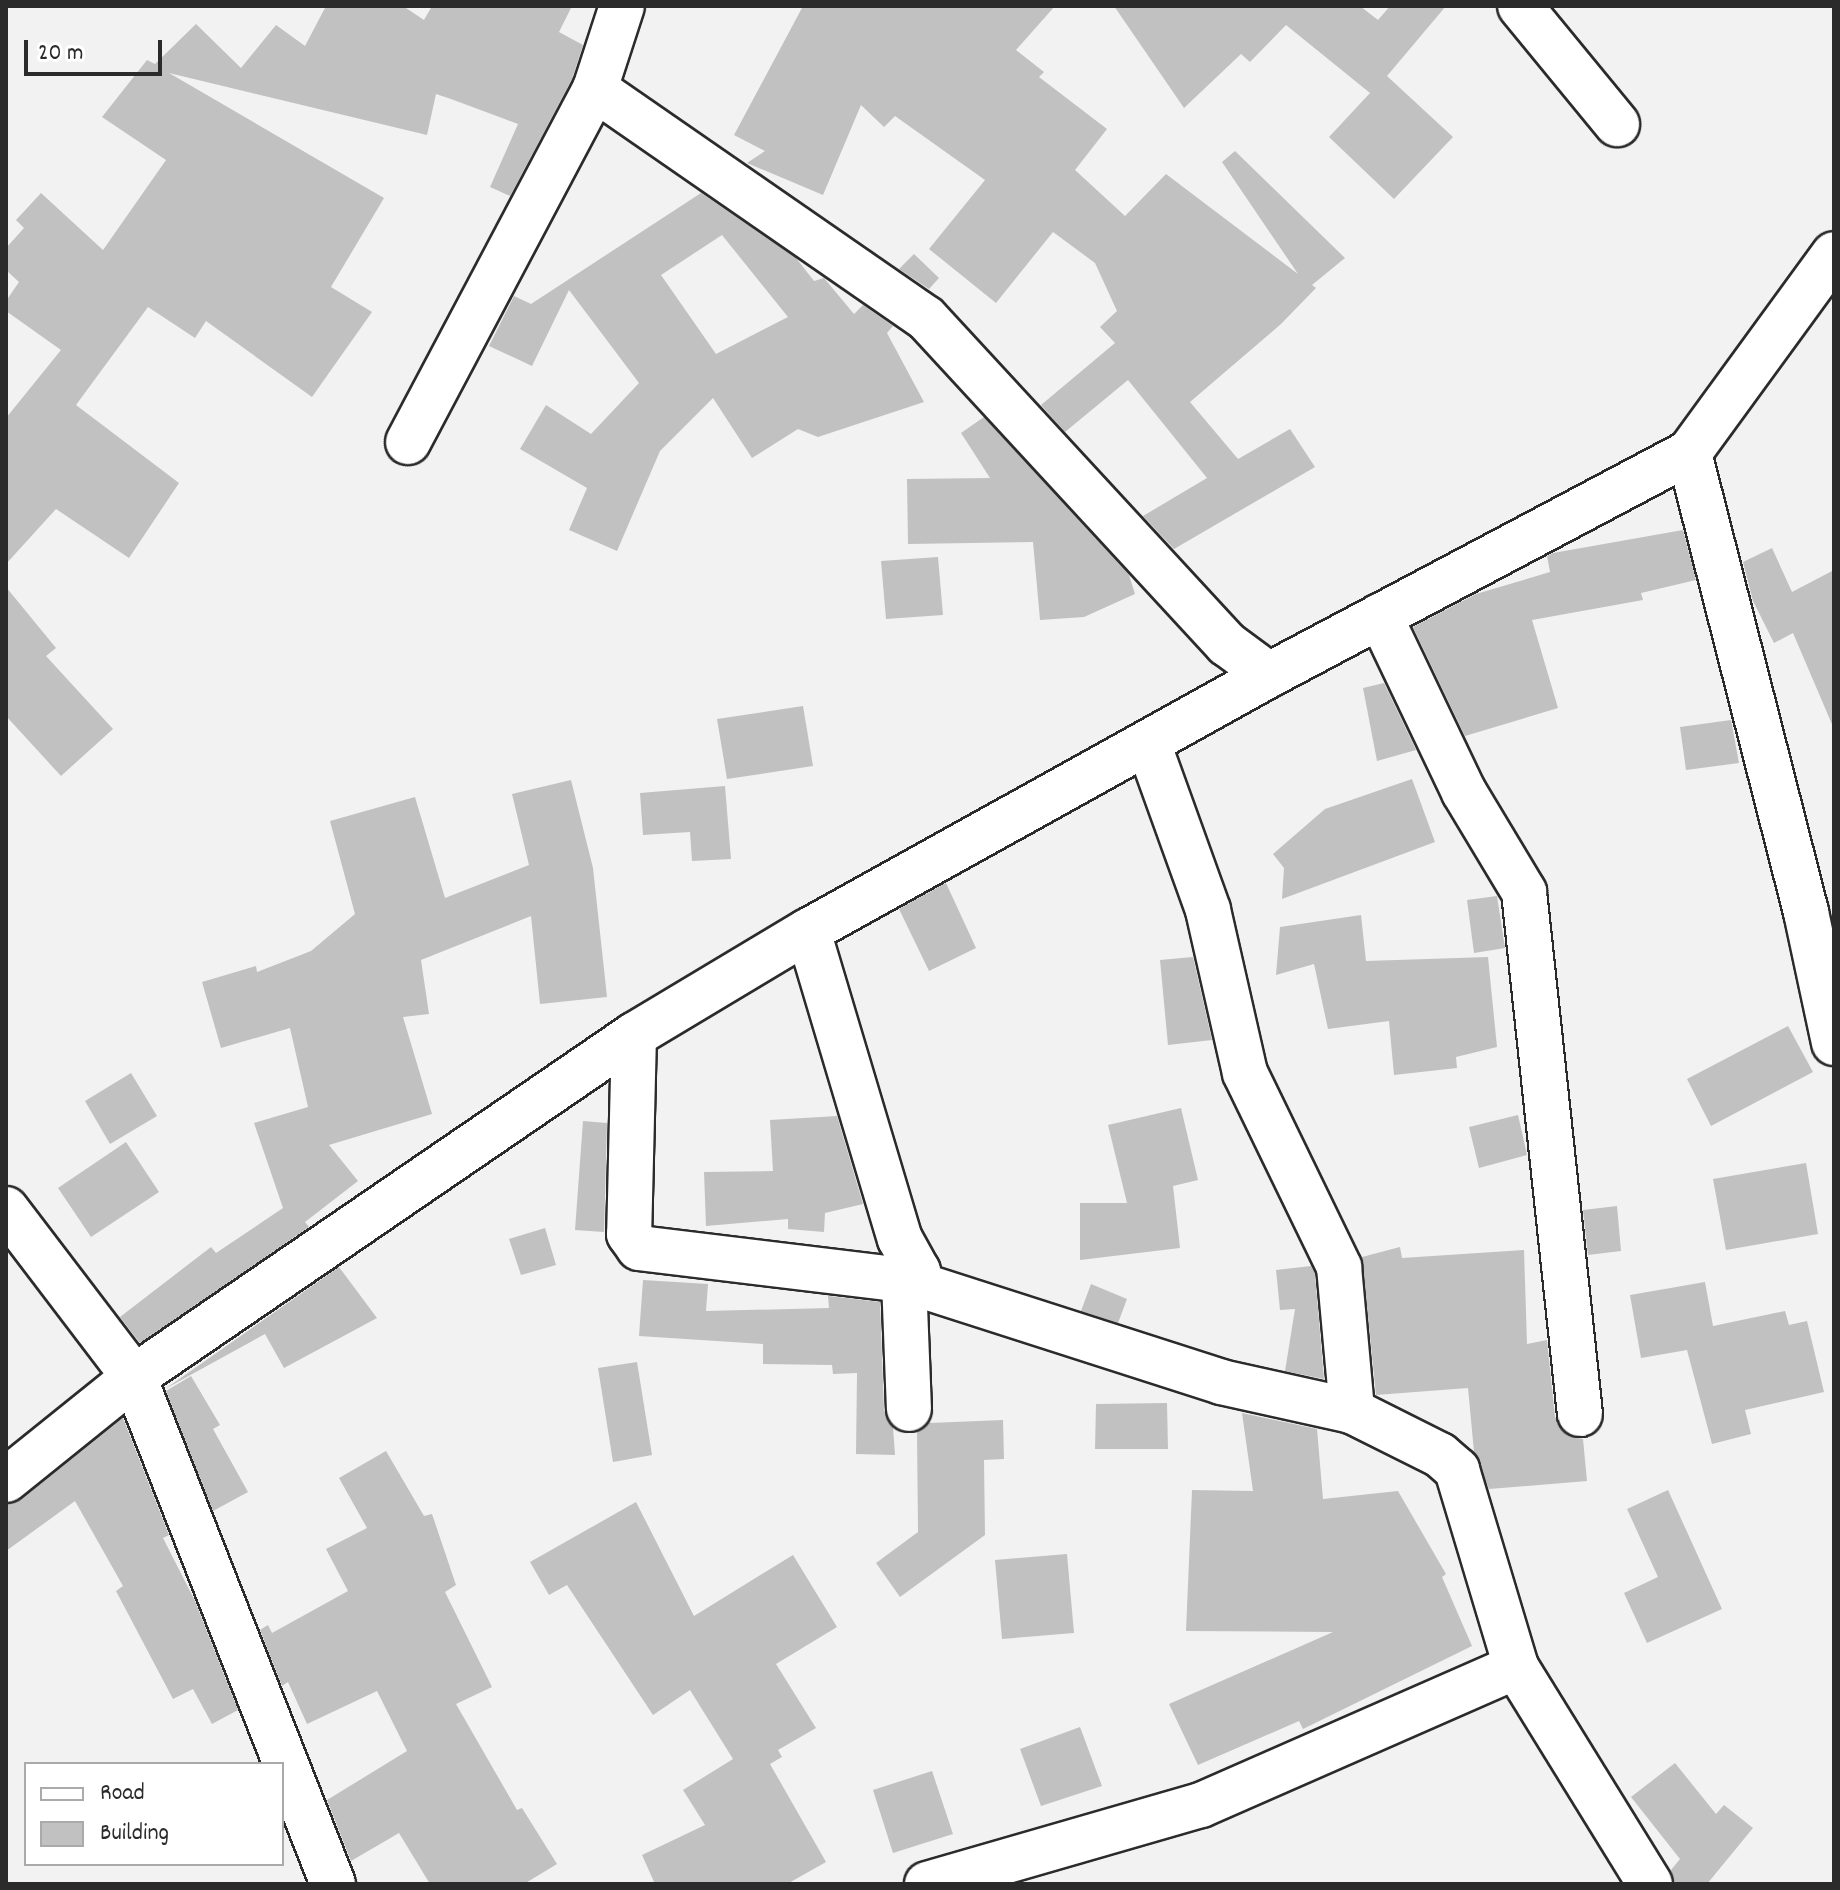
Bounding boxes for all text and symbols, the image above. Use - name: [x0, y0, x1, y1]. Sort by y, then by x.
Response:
- scale bar: [28, 24, 166, 74]
- text: 20 m: [38, 37, 84, 71]
- legend: [24, 1762, 284, 1866]
- text: Road: [100, 1777, 145, 1811]
- text: Building: [100, 1817, 169, 1851]

